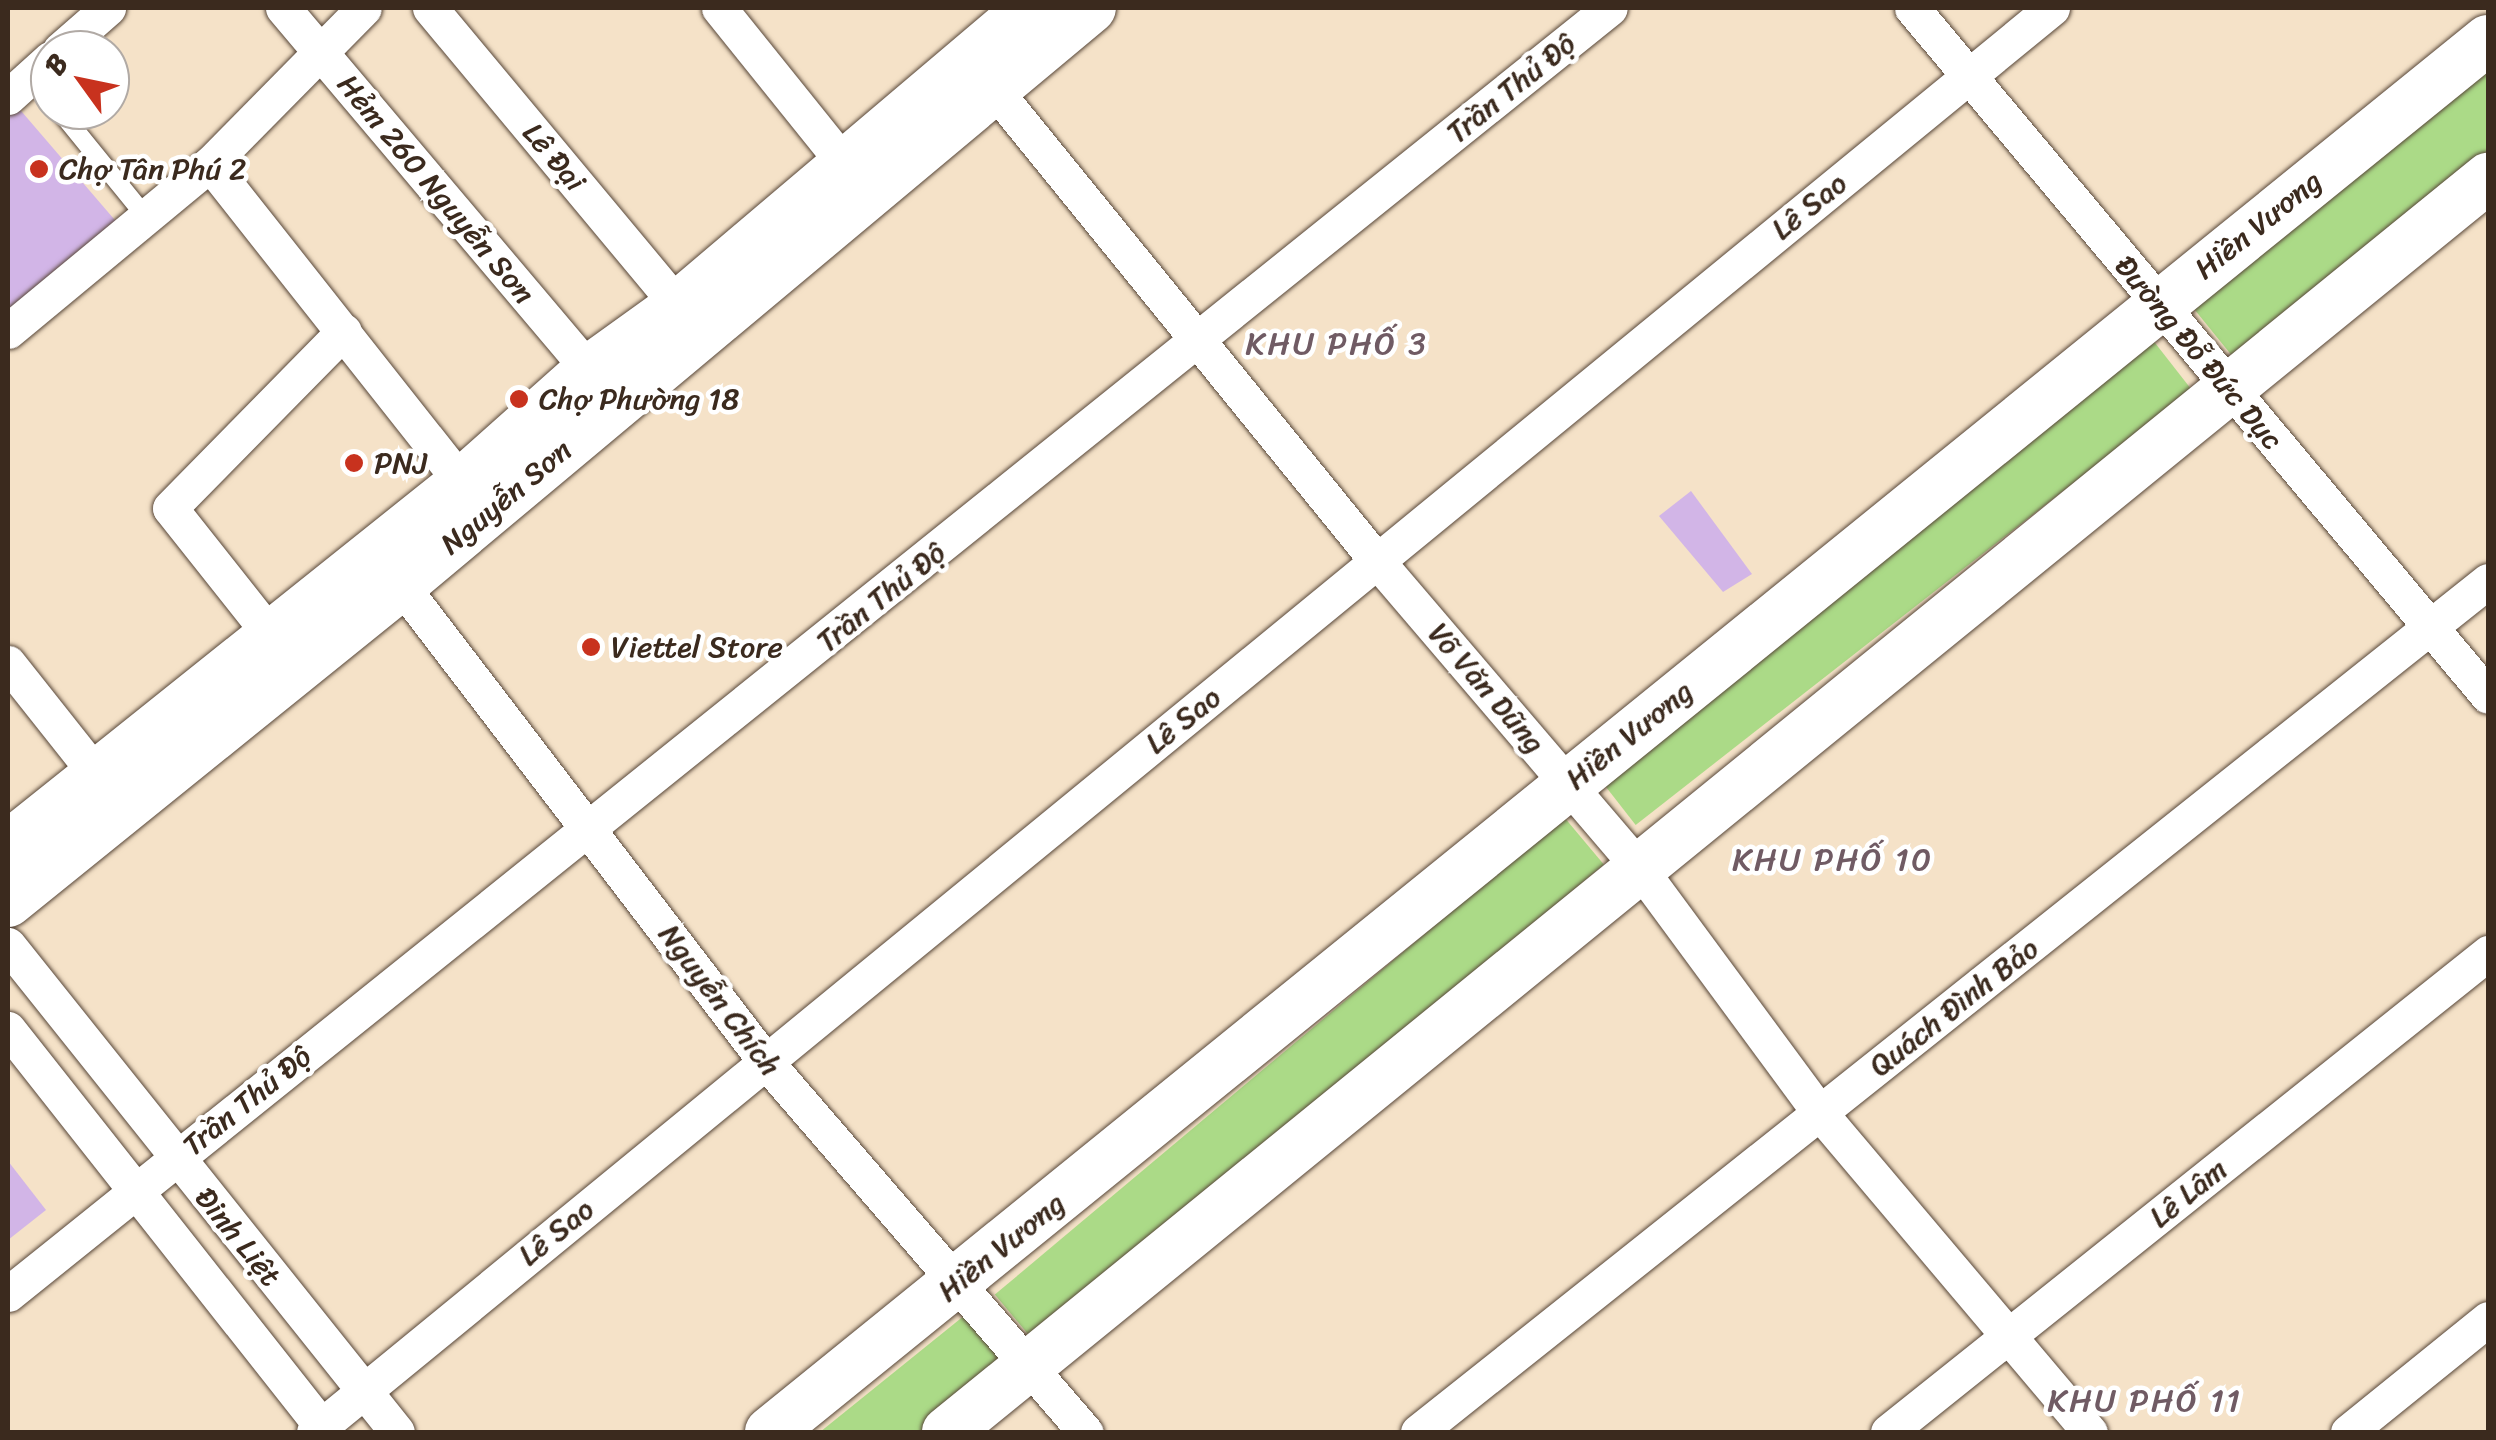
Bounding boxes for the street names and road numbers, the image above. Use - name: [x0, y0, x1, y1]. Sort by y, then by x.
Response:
- street label: Trần Thủ Độ: [1440, 25, 1582, 151]
- street label: Hẻm 260 Nguyễn Sơn: [330, 67, 542, 311]
- street label: Lê Đại: [515, 115, 593, 199]
- street label: Hiền Vương: [2187, 163, 2329, 287]
- street label: Lê Sao: [1764, 165, 1854, 247]
- street label: Đường Đỗ Đức Dục: [2107, 248, 2291, 458]
- street label: Nguyễn Sơn: [433, 432, 579, 562]
- street label: Trần Thủ Độ: [810, 534, 952, 660]
- street label: Võ Văn Dũng: [1421, 616, 1553, 760]
- street label: Hiền Vương: [1558, 673, 1700, 797]
- street label: Lê Sao: [1138, 679, 1228, 761]
- street label: Nguyễn Chích: [651, 917, 789, 1083]
- street label: Quách Đình Bảo: [1862, 930, 2046, 1084]
- street label: Trần Thủ Độ: [176, 1038, 318, 1164]
- street label: Lê Lâm: [2142, 1151, 2234, 1235]
- street label: Đinh Liệt: [187, 1180, 289, 1294]
- street label: Hiền Vương: [930, 1185, 1072, 1309]
- street label: Lê Sao: [511, 1191, 601, 1273]

